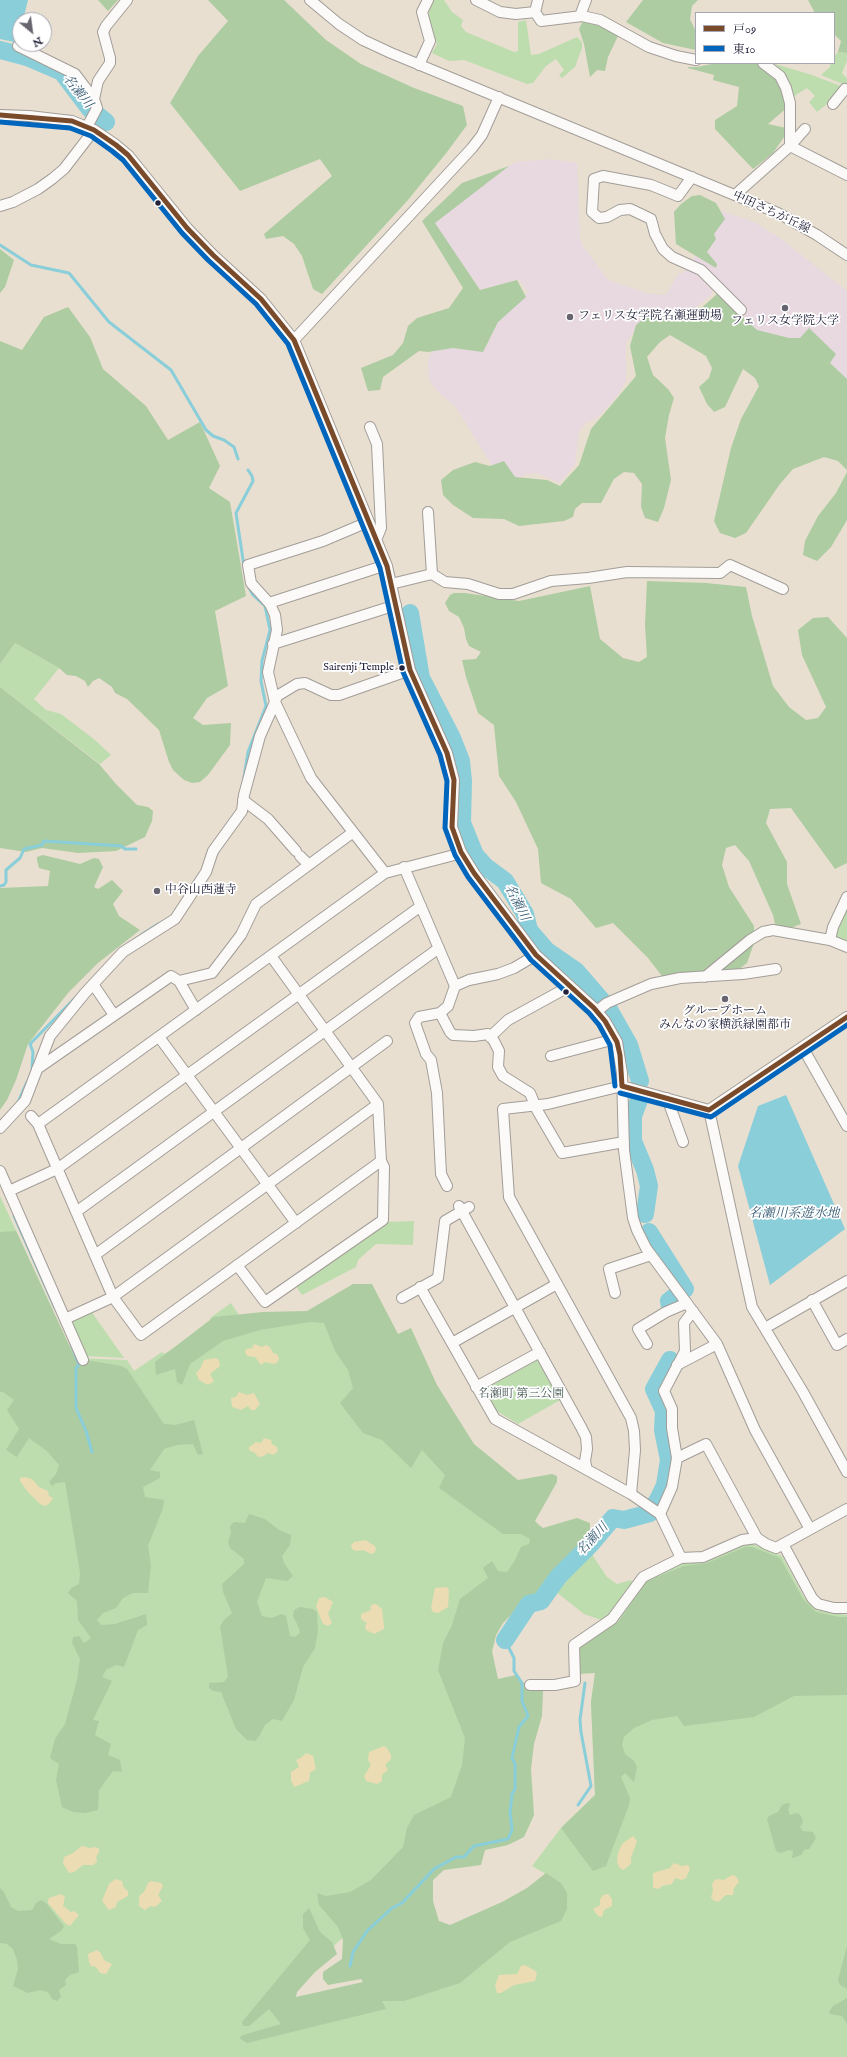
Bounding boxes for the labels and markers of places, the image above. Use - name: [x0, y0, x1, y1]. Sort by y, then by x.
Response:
- unlabelled marker: [153, 198, 163, 208]
- marker: フェリス女学院大学: [780, 303, 790, 313]
- place label: フェリス女学院名瀬運動場: [578, 310, 722, 324]
- marker: フェリス女学院名瀬運動場: [565, 312, 575, 322]
- place label: フェリス女学院大学: [731, 315, 839, 329]
- place label: Sairenji Temple: [323, 661, 394, 675]
- marker: Sairenji Temple: [397, 663, 407, 673]
- place label: 中谷山西蓮寺: [165, 884, 237, 898]
- marker: 中谷山西蓮寺: [152, 886, 162, 896]
- unlabelled marker: [561, 987, 571, 997]
- marker: グループホーム みんなの家横浜緑園都市: [720, 994, 730, 1004]
- place label: グループホーム みんなの家横浜緑園都市: [659, 1005, 791, 1033]

